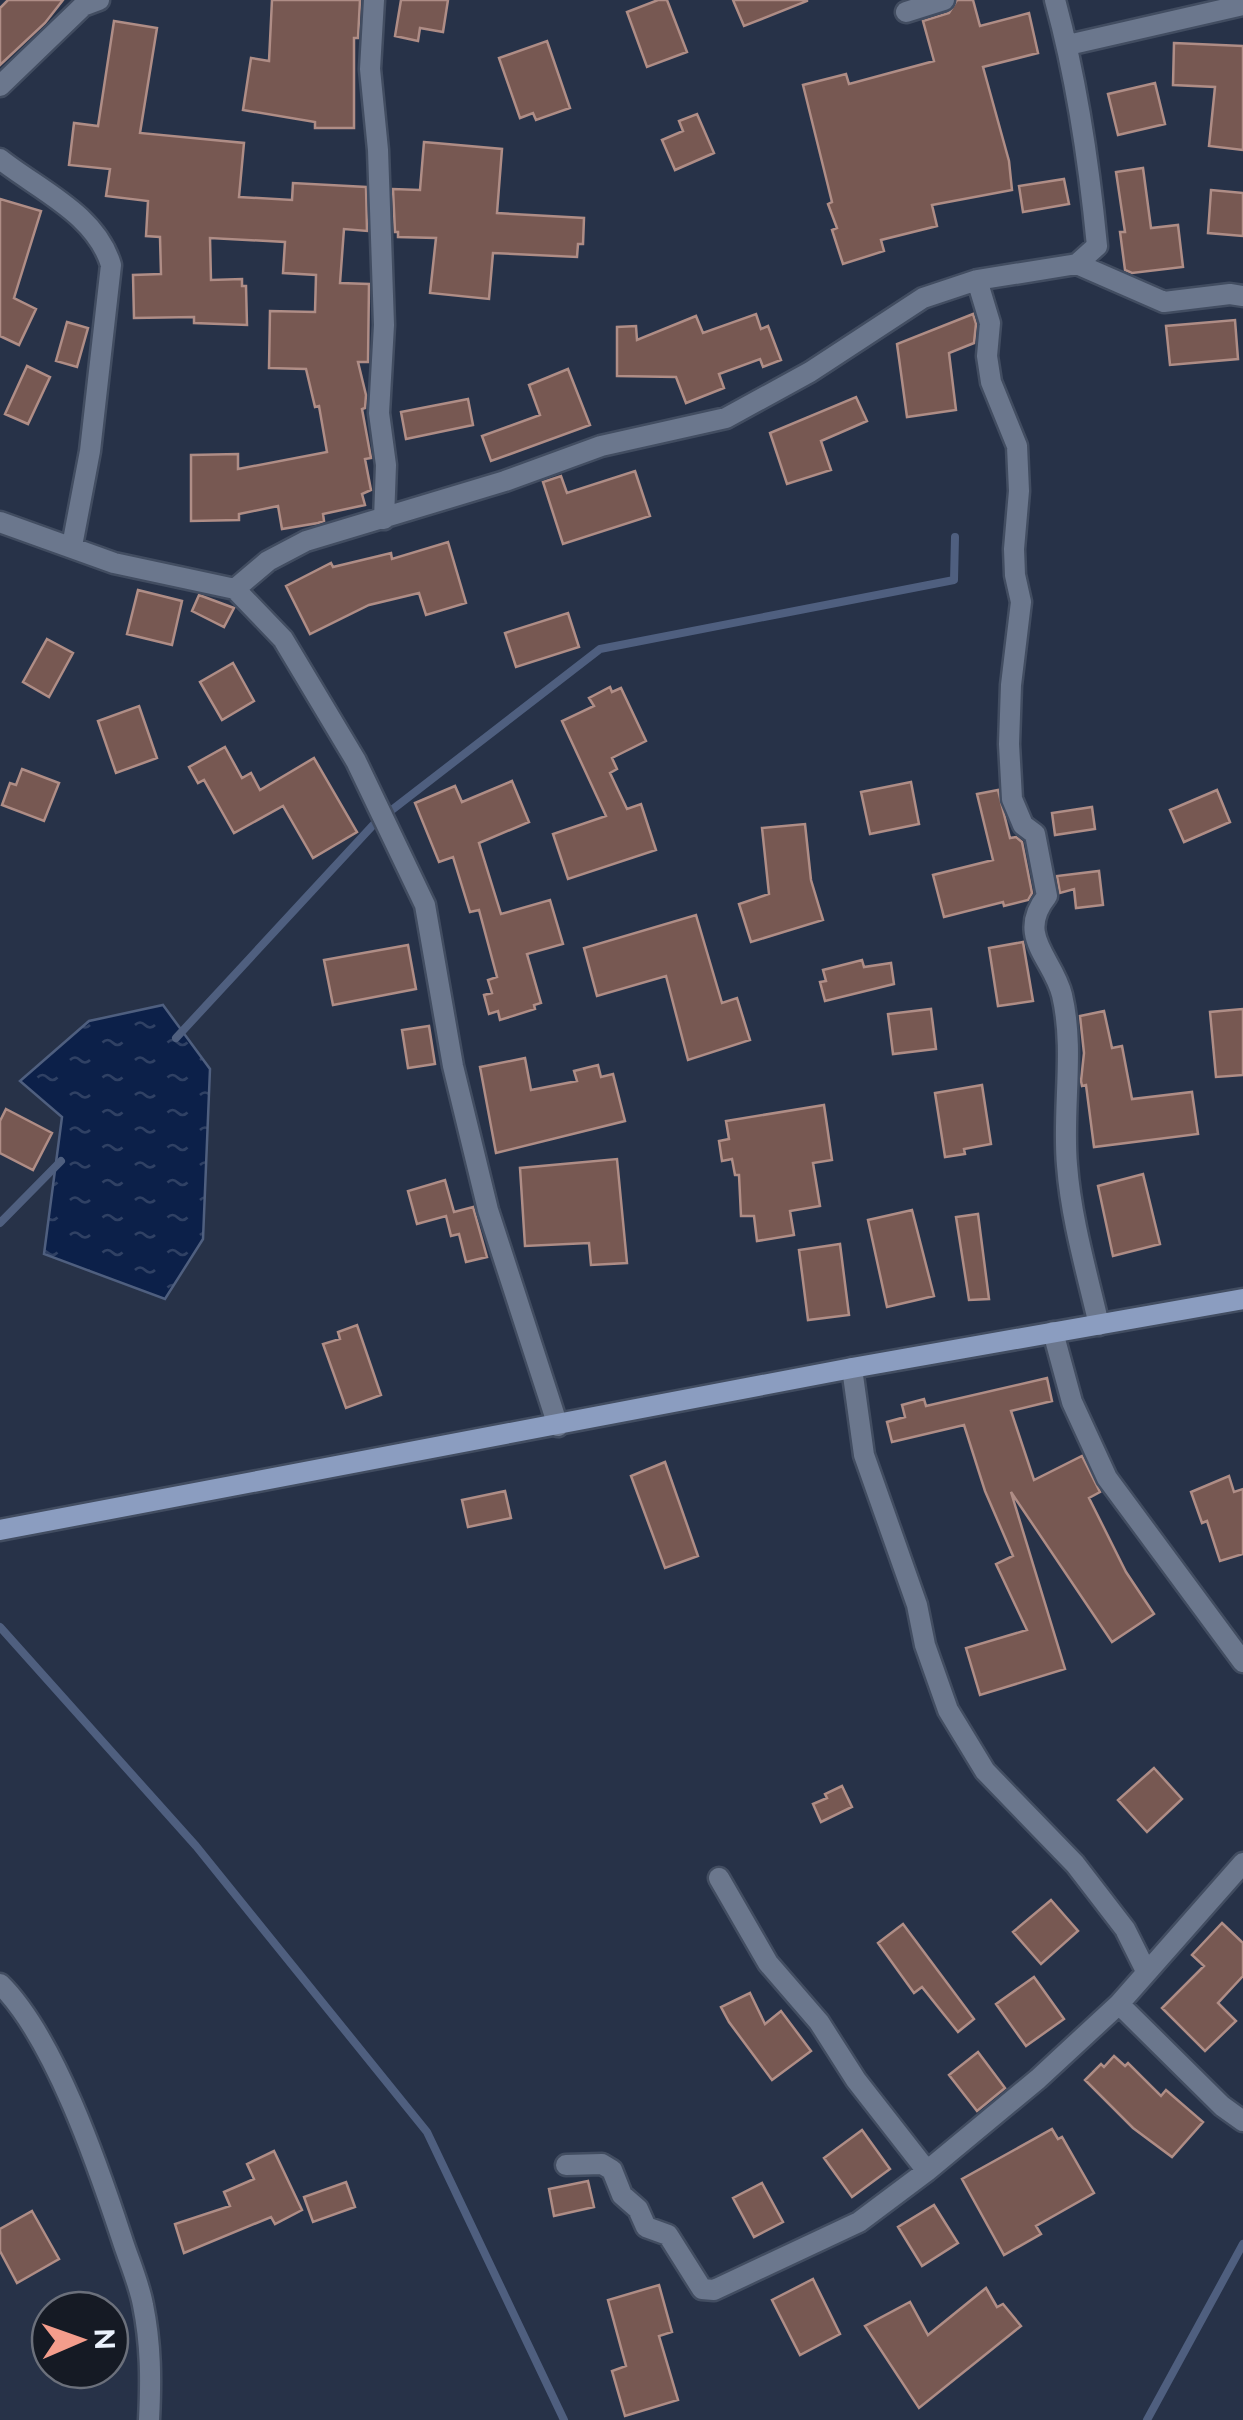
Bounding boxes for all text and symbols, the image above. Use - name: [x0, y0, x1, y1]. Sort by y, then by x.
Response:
- north arrow: [30, 2290, 130, 2390]
- text: N: [88, 2328, 121, 2350]

